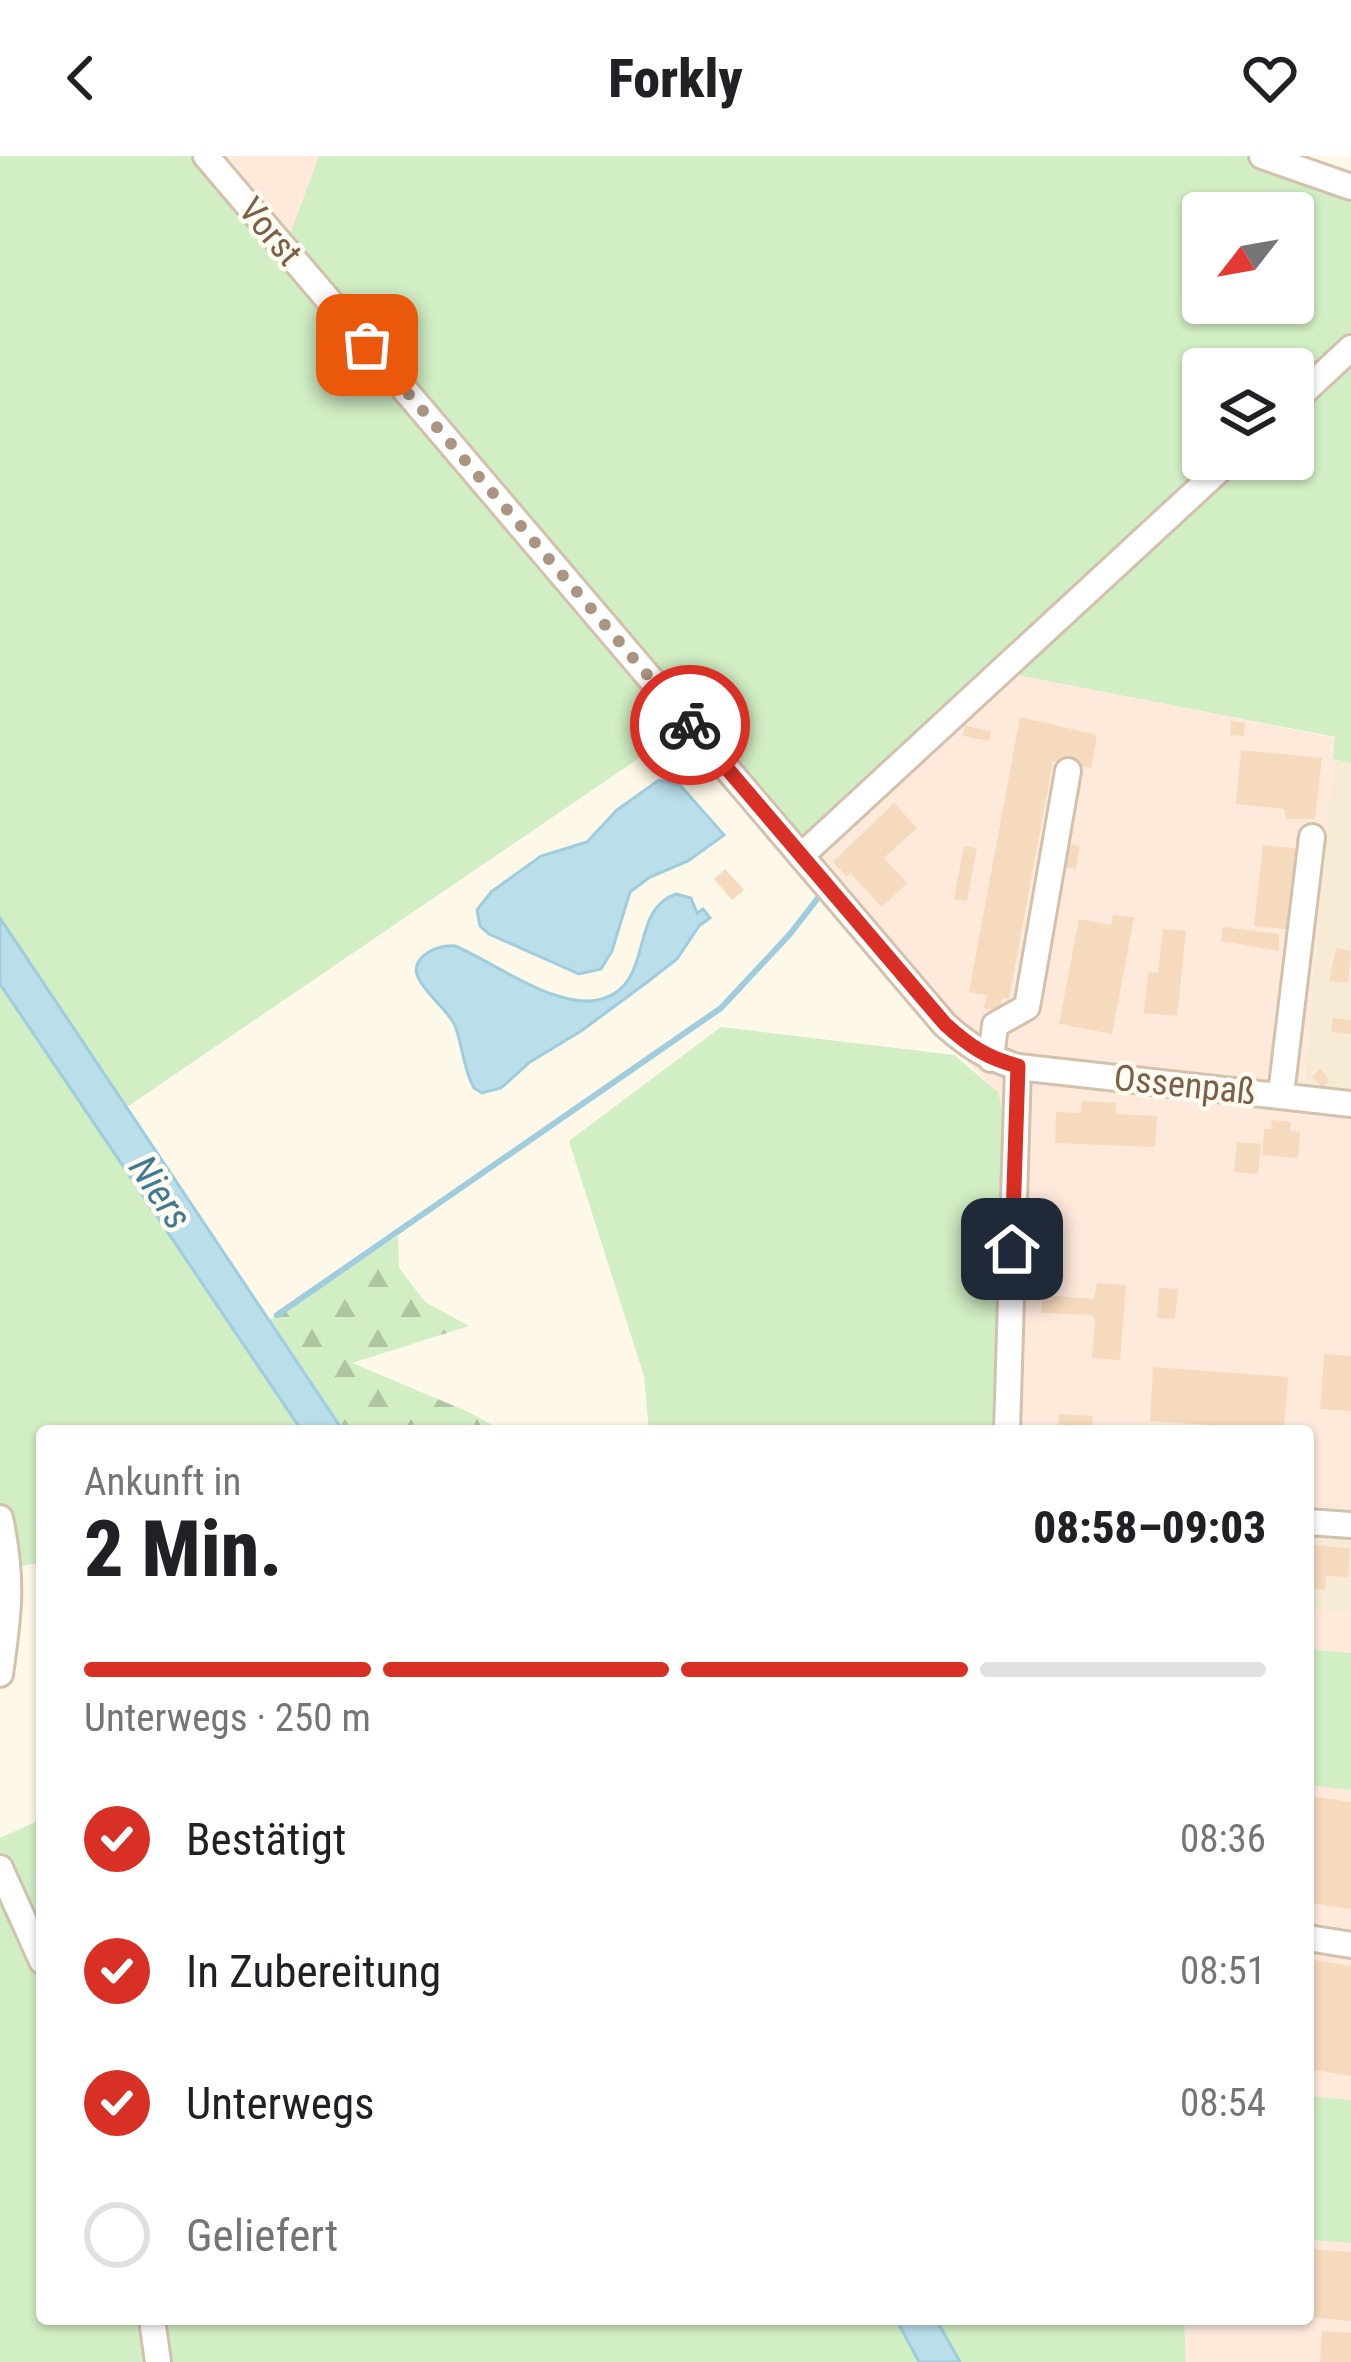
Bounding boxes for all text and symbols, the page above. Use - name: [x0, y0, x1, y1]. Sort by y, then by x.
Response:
- icon: back: [48, 45, 114, 111]
- icon: heart: [1237, 45, 1303, 111]
- text: Forkly: [608, 47, 743, 110]
- street label: Vorst: [230, 189, 311, 274]
- north arrow: [1182, 192, 1314, 324]
- map controls: [1182, 192, 1314, 480]
- pin: [316, 294, 418, 396]
- icon: bag: [334, 312, 400, 378]
- button: layers: [1182, 348, 1314, 480]
- courier: [630, 665, 750, 785]
- icon: bike: [657, 692, 723, 758]
- street label: Ossenpaß: [1112, 1057, 1258, 1113]
- water label: Niers: [119, 1147, 201, 1238]
- pin: [961, 1198, 1063, 1300]
- icon: home: [979, 1216, 1045, 1282]
- text: Ankunft in: [84, 1459, 241, 1505]
- text: 08:58–09:03: [1033, 1501, 1266, 1554]
- text: 2 Min.: [84, 1504, 283, 1595]
- text: Unterwegs · 250 m: [84, 1695, 371, 1741]
- icon: check: [84, 1806, 150, 1872]
- text: Bestätigt: [186, 1813, 346, 1866]
- text: 08:36: [1180, 1816, 1266, 1862]
- icon: check: [84, 1938, 150, 2004]
- text: In Zubereitung: [186, 1945, 441, 1998]
- text: 08:51: [1180, 1948, 1266, 1994]
- icon: check: [84, 2070, 150, 2136]
- text: Unterwegs: [186, 2077, 375, 2130]
- text: 08:54: [1180, 2080, 1266, 2126]
- text: Geliefert: [186, 2209, 338, 2262]

